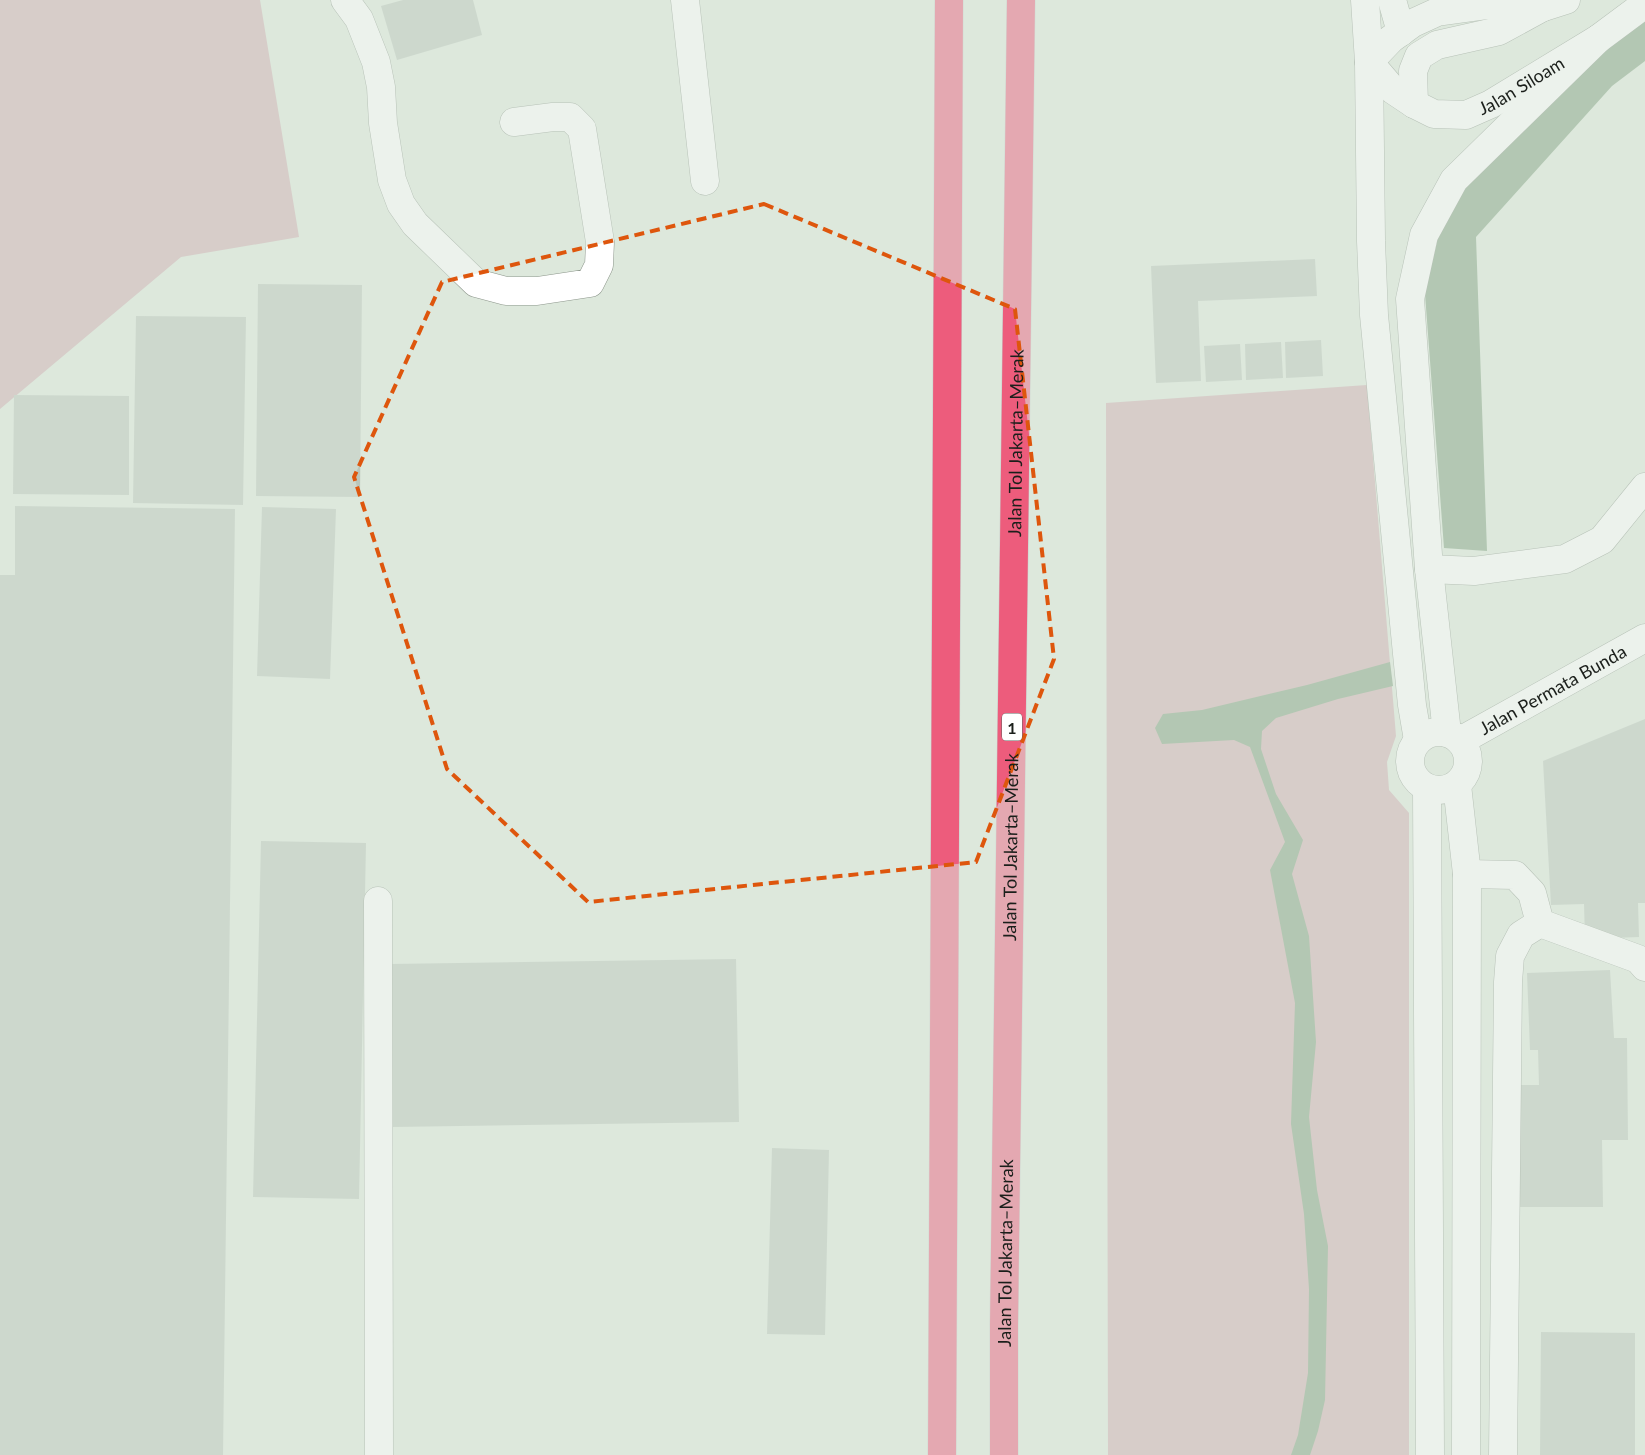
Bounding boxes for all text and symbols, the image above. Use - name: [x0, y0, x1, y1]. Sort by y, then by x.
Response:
- street label: Jalan Siloam: [1475, 51, 1568, 119]
- street label: Jalan Tol Jakarta–Merak: [1003, 348, 1028, 537]
- street label: Jalan Permata Bunda: [1475, 640, 1630, 739]
- road number: 1: [1002, 714, 1022, 740]
- street label: Jalan Tol Jakarta–Merak: [998, 752, 1022, 941]
- street label: Jalan Tol Jakarta–Merak: [993, 1158, 1017, 1347]

